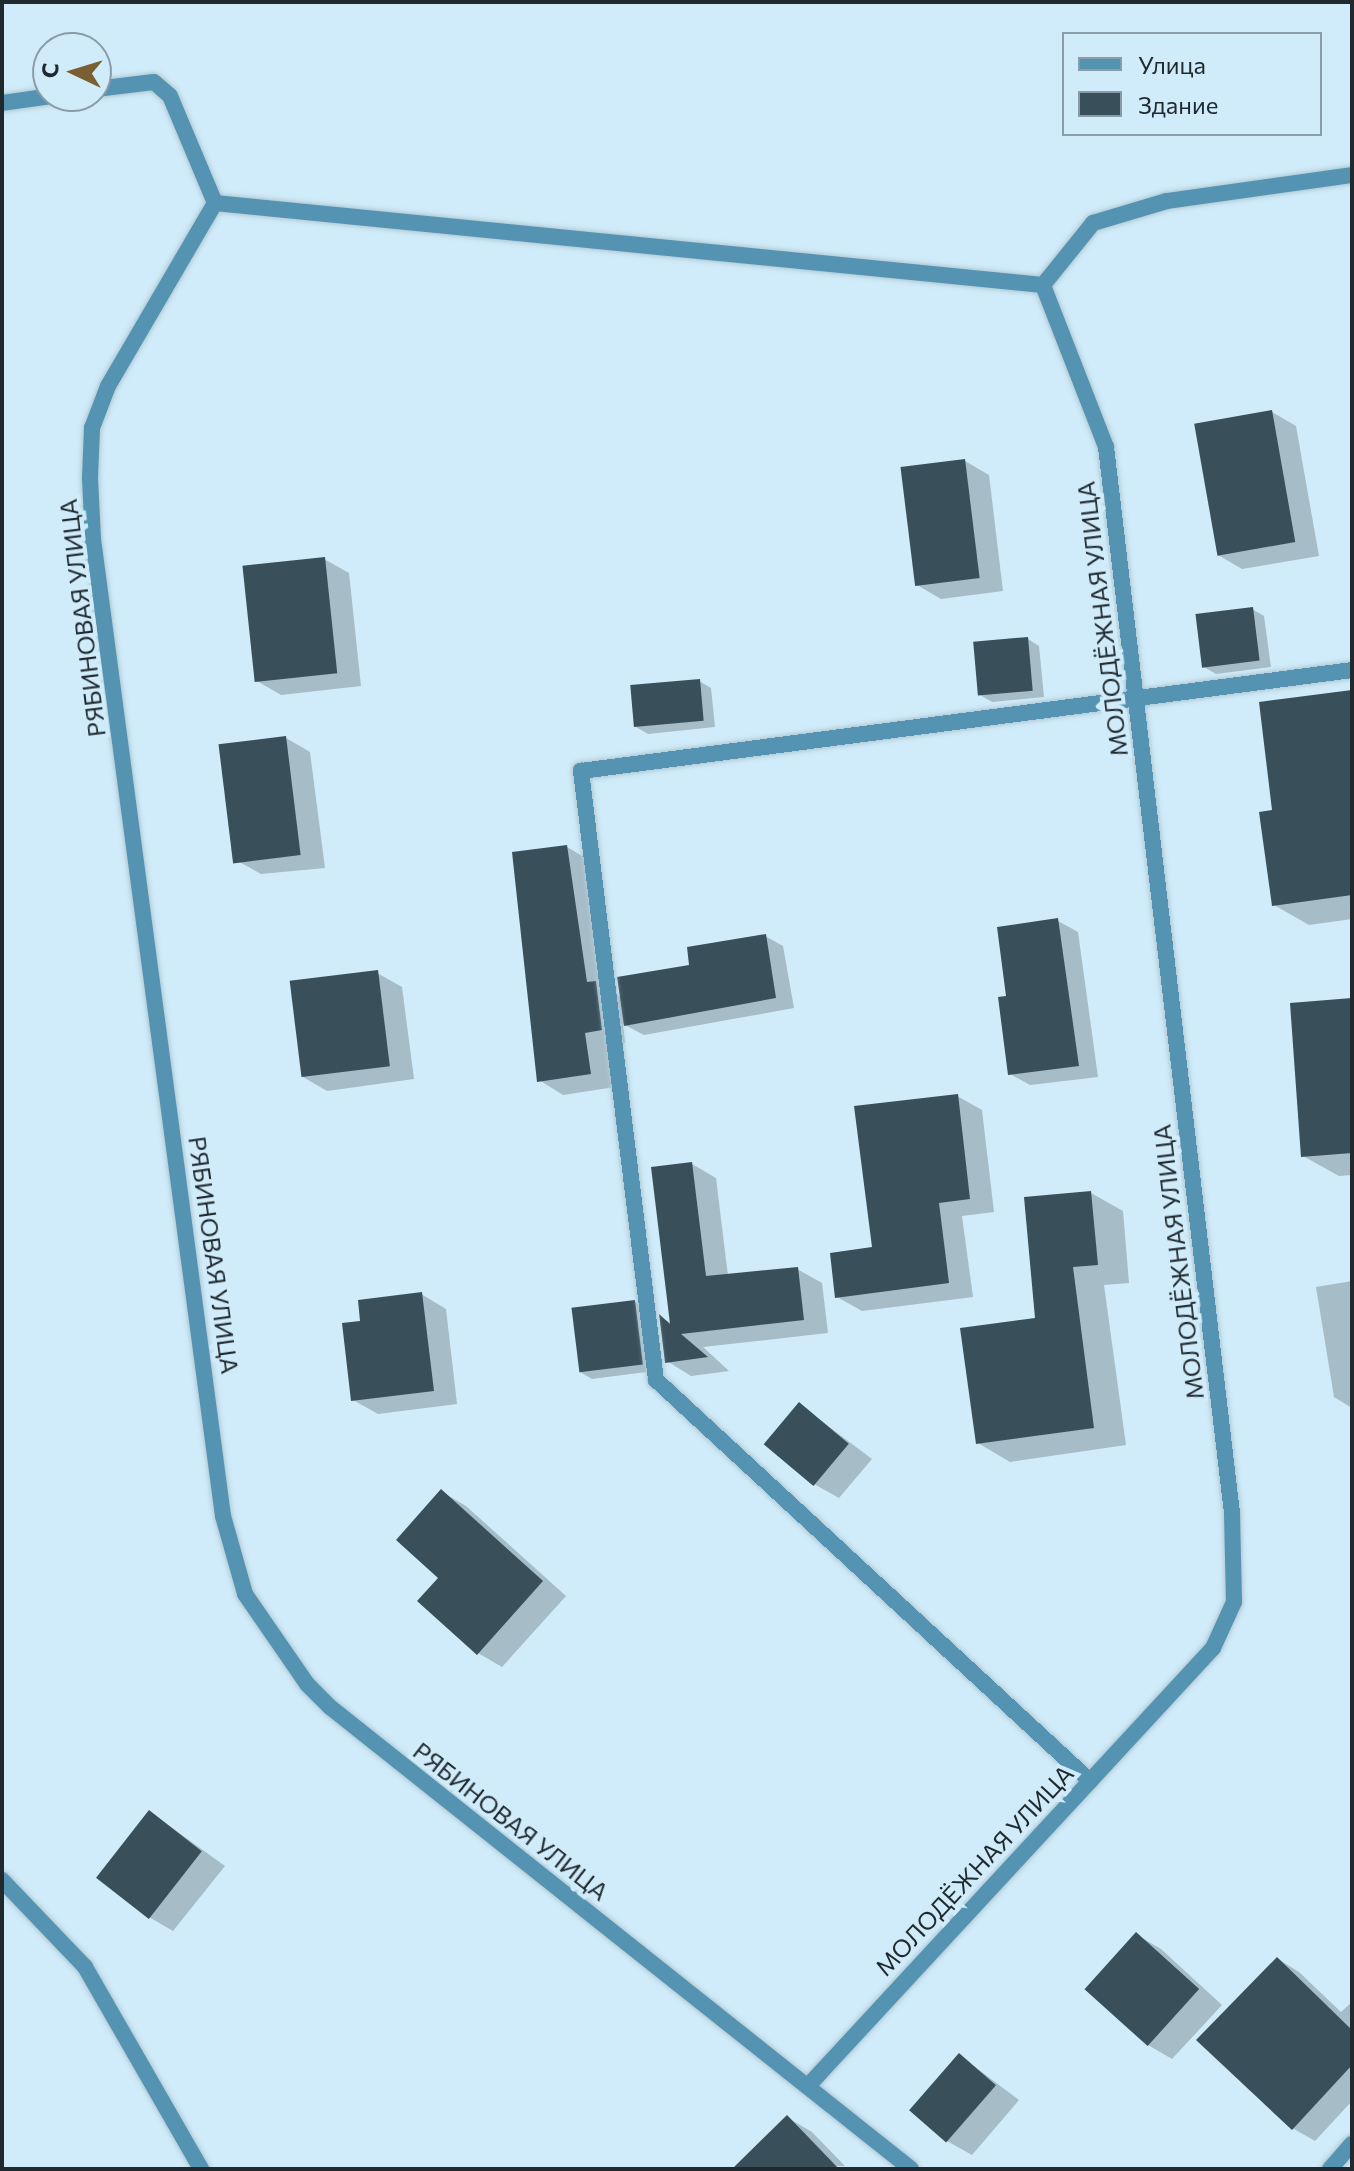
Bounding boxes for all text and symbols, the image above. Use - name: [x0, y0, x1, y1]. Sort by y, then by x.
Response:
- north arrow: [32, 32, 112, 112]
- legend: [1062, 32, 1322, 136]
- text: Улица: [1138, 50, 1206, 79]
- text: С: [36, 62, 64, 79]
- text: Здание: [1138, 90, 1218, 119]
- street label: МОЛОДЁЖНАЯ УЛИЦА: [1071, 480, 1133, 758]
- street label: РЯБИНОВАЯ УЛИЦА: [53, 497, 111, 739]
- street label: МОЛОДЁЖНАЯ УЛИЦА: [1147, 1123, 1209, 1401]
- street label: РЯБИНОВАЯ УЛИЦА: [183, 1134, 245, 1376]
- street label: РЯБИНОВАЯ УЛИЦА: [408, 1736, 614, 1906]
- street label: МОЛОДЁЖНАЯ УЛИЦА: [869, 1759, 1079, 1981]

